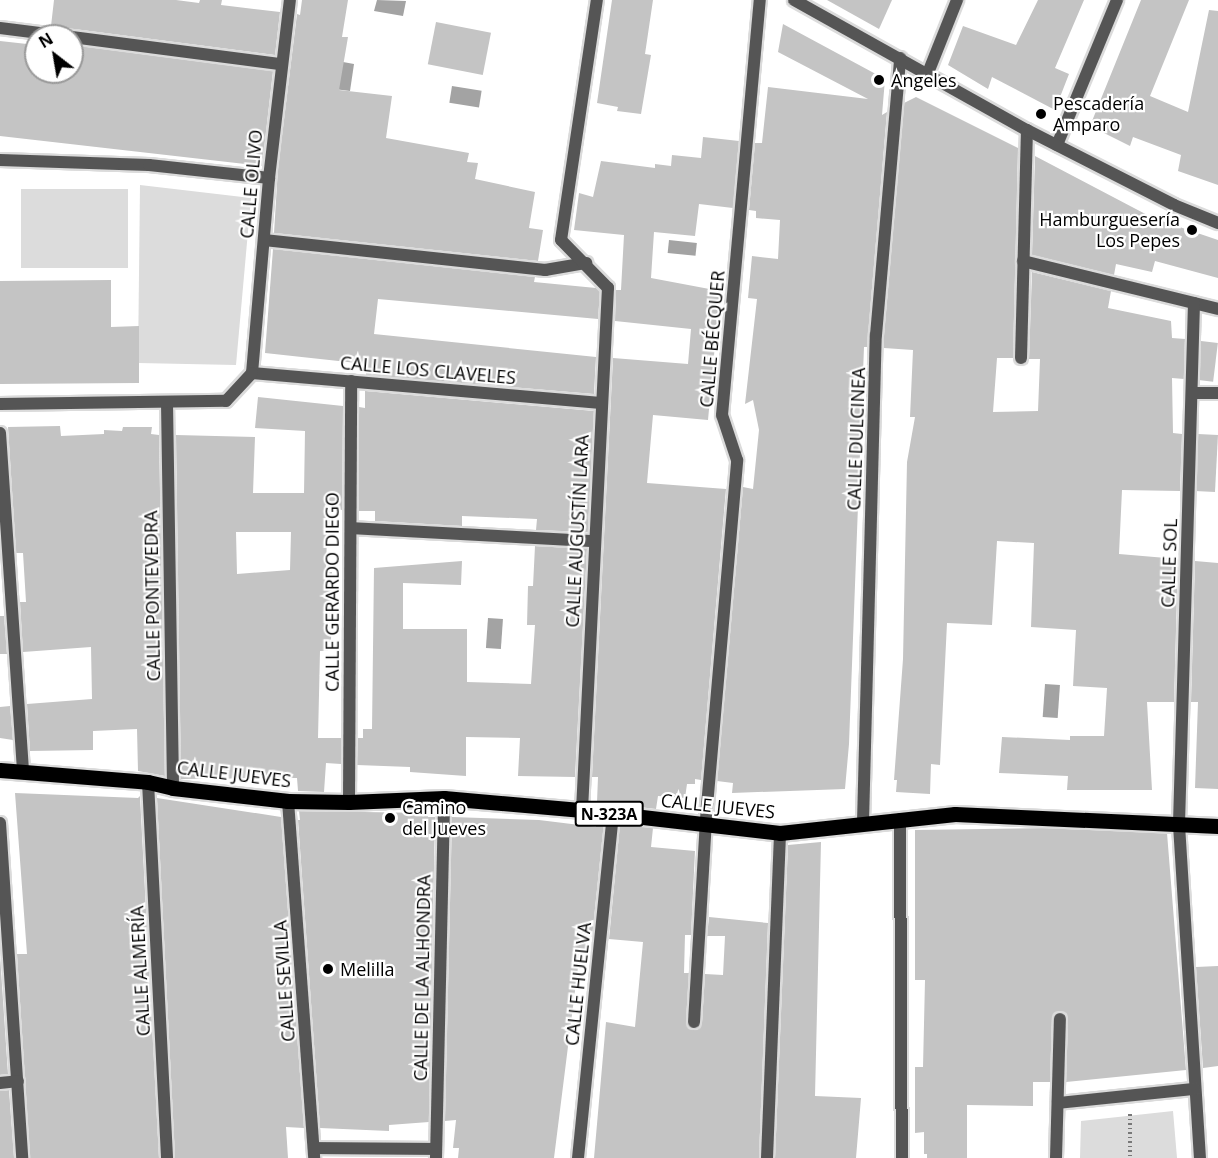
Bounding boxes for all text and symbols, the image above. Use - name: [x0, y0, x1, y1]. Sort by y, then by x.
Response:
- north arrow: [24, 24, 84, 84]
- text: N: [35, 28, 57, 53]
- place label: Angeles: [891, 69, 957, 91]
- marker: Angeles: [872, 73, 886, 87]
- place label: Pescadería Amparo: [1053, 93, 1144, 136]
- marker: Pescadería Amparo: [1034, 107, 1048, 121]
- street label: CALLE OLIVO: [235, 129, 267, 239]
- place label: Hamburguesería Los Pepes: [1039, 209, 1180, 252]
- marker: Hamburguesería Los Pepes: [1185, 223, 1199, 237]
- street label: CALLE BÉCQUER: [695, 270, 729, 408]
- street label: CALLE LOS CLAVELES: [339, 352, 517, 388]
- street label: CALLE DULCINEA: [843, 367, 869, 511]
- street label: CALLE AUGUSTÍN LARA: [561, 434, 593, 628]
- street label: CALLE GERARDO DIEGO: [321, 492, 343, 692]
- street label: CALLE PONTEVEDRA: [140, 510, 164, 682]
- street label: CALLE SOL: [1157, 518, 1181, 608]
- street label: CALLE JUEVES: [176, 756, 292, 792]
- street label: CALLE JUEVES: [660, 789, 776, 823]
- place label: Camino del Jueves: [402, 797, 486, 840]
- road number: N-323A: [574, 801, 644, 827]
- marker: Camino del Jueves: [383, 811, 397, 825]
- street label: CALLE DE LA ALHONDRA: [409, 875, 435, 1081]
- street label: CALLE ALMERÍA: [126, 905, 154, 1037]
- street label: CALLE SEVILLA: [269, 919, 299, 1043]
- street label: CALLE HUELVA: [561, 921, 595, 1047]
- place label: Melilla: [340, 958, 394, 980]
- marker: Melilla: [321, 962, 335, 976]

